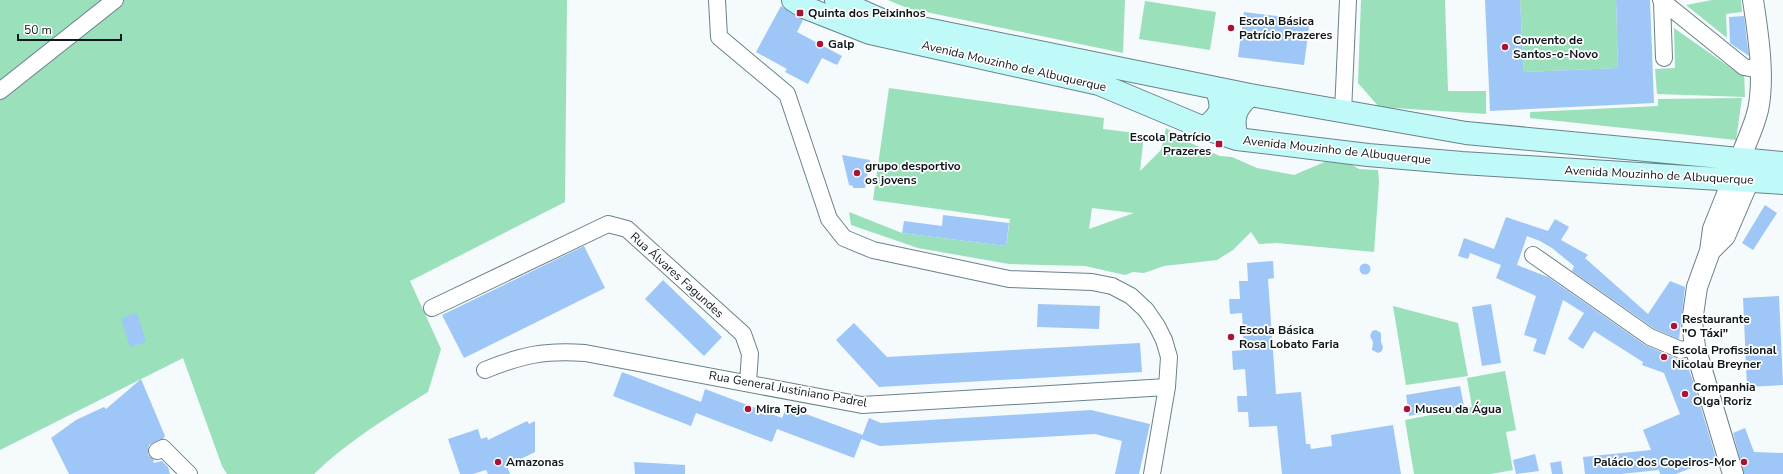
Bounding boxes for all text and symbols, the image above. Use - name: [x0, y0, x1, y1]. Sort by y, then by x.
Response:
- place label: Quinta dos Peixinhos: [808, 5, 926, 21]
- marker: Quinta dos Peixinhos: [795, 8, 805, 18]
- place label: Escola Básica Patrício Prazeres: [1239, 13, 1332, 43]
- scale bar: [18, 16, 121, 42]
- text: 50 m: [24, 22, 52, 38]
- marker: Escola Básica Patrício Prazeres: [1226, 23, 1236, 33]
- place label: Convento de Santos-o-Novo: [1513, 32, 1598, 62]
- place label: Galp: [828, 36, 854, 52]
- street label: Avenida Mouzinho de Albuquerque: [920, 37, 1108, 95]
- marker: Galp: [815, 39, 825, 49]
- marker: Convento de Santos-o-Novo: [1500, 42, 1510, 52]
- place label: Escola Patrício Prazeres: [1130, 129, 1211, 159]
- street label: Avenida Mouzinho de Albuquerque: [1242, 132, 1432, 168]
- marker: Escola Patrício Prazeres: [1214, 139, 1224, 149]
- place label: grupo desportivo os jovens: [865, 158, 961, 188]
- street label: Avenida Mouzinho de Albuquerque: [1564, 162, 1754, 188]
- marker: grupo desportivo os jovens: [852, 168, 862, 178]
- street label: Rua Álvares Fagundes: [627, 229, 727, 321]
- place label: Restaurante "O Táxi": [1682, 311, 1750, 341]
- marker: Restaurante "O Táxi": [1669, 321, 1679, 331]
- place label: Escola Básica Rosa Lobato Faria: [1239, 322, 1339, 352]
- marker: Escola Básica Rosa Lobato Faria: [1226, 332, 1236, 342]
- place label: Escola Profissional Nicolau Breyner: [1672, 342, 1777, 372]
- marker: Escola Profissional Nicolau Breyner: [1659, 352, 1669, 362]
- street label: Rua General Justiniano Padrel: [708, 367, 869, 411]
- place label: Companhia Olga Roriz: [1693, 379, 1756, 409]
- marker: Companhia Olga Roriz: [1680, 389, 1690, 399]
- place label: Mira Tejo: [756, 401, 807, 417]
- place label: Museu da Água: [1415, 401, 1502, 417]
- marker: Mira Tejo: [743, 404, 753, 414]
- marker: Museu da Água: [1402, 404, 1412, 414]
- place label: Amazonas: [506, 454, 564, 470]
- place label: Palácio dos Copeiros-Mor: [1593, 454, 1736, 470]
- marker: Amazonas: [493, 457, 503, 467]
- marker: Palácio dos Copeiros-Mor: [1739, 457, 1749, 467]

